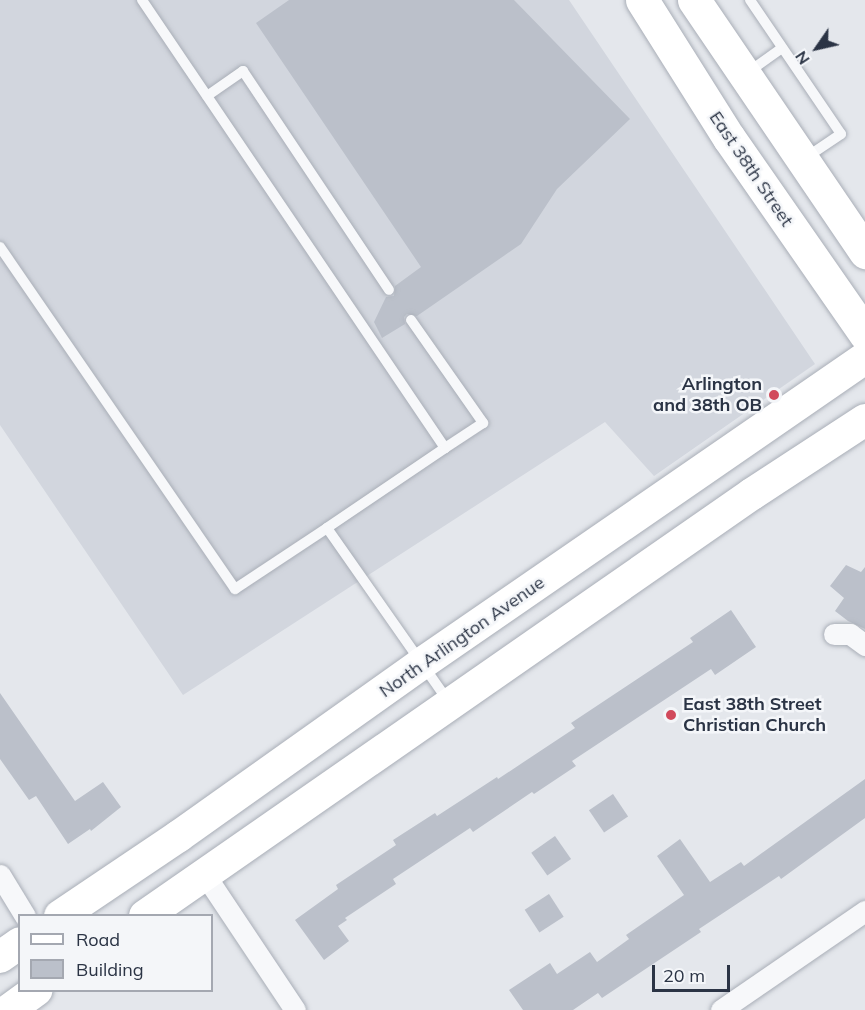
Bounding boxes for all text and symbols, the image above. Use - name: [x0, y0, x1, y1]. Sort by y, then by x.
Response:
- north arrow: [787, 18, 847, 78]
- text: N: [790, 47, 814, 69]
- street label: East 38th Street: [705, 107, 797, 231]
- place label: Arlington and 38th OB: [653, 374, 762, 416]
- marker: Arlington and 38th OB: [767, 388, 781, 402]
- street label: North Arlington Avenue: [375, 572, 549, 702]
- place label: East 38th Street Christian Church: [683, 694, 826, 736]
- marker: East 38th Street Christian Church: [664, 708, 678, 722]
- legend: [18, 914, 213, 992]
- text: Road: [76, 928, 120, 951]
- scale bar: [655, 953, 733, 991]
- text: Building: [76, 958, 144, 981]
- text: 20 m: [663, 964, 705, 987]

